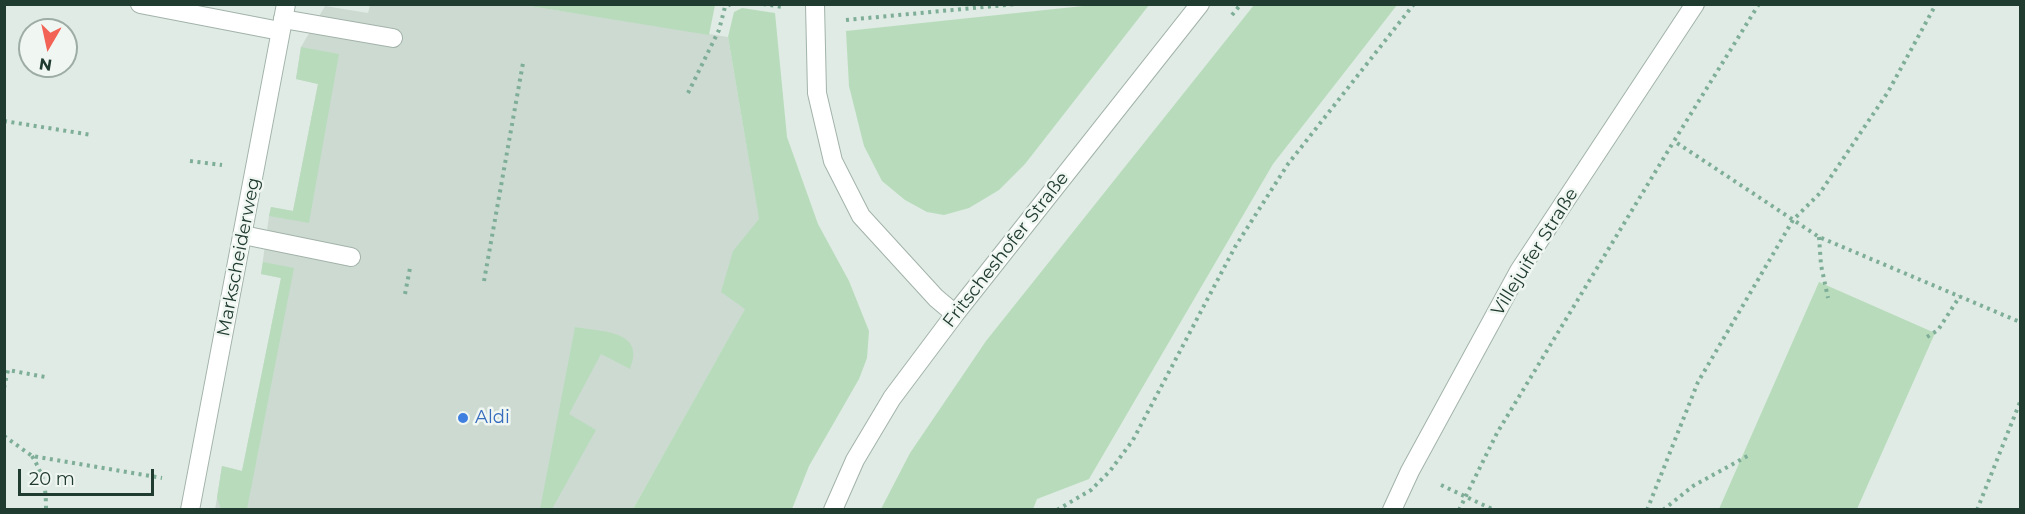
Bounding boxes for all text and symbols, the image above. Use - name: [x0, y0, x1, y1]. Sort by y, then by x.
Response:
- north arrow: [18, 18, 78, 78]
- text: N: [38, 54, 53, 75]
- street label: Fritscheshofer Straße: [939, 168, 1073, 332]
- street label: Markscheiderweg: [213, 176, 265, 338]
- street label: Villejuifer Straße: [1487, 184, 1583, 320]
- place label: Aldi: [475, 407, 510, 429]
- marker: Aldi: [456, 411, 470, 425]
- scale bar: [21, 457, 158, 495]
- text: 20 m: [29, 468, 75, 490]

